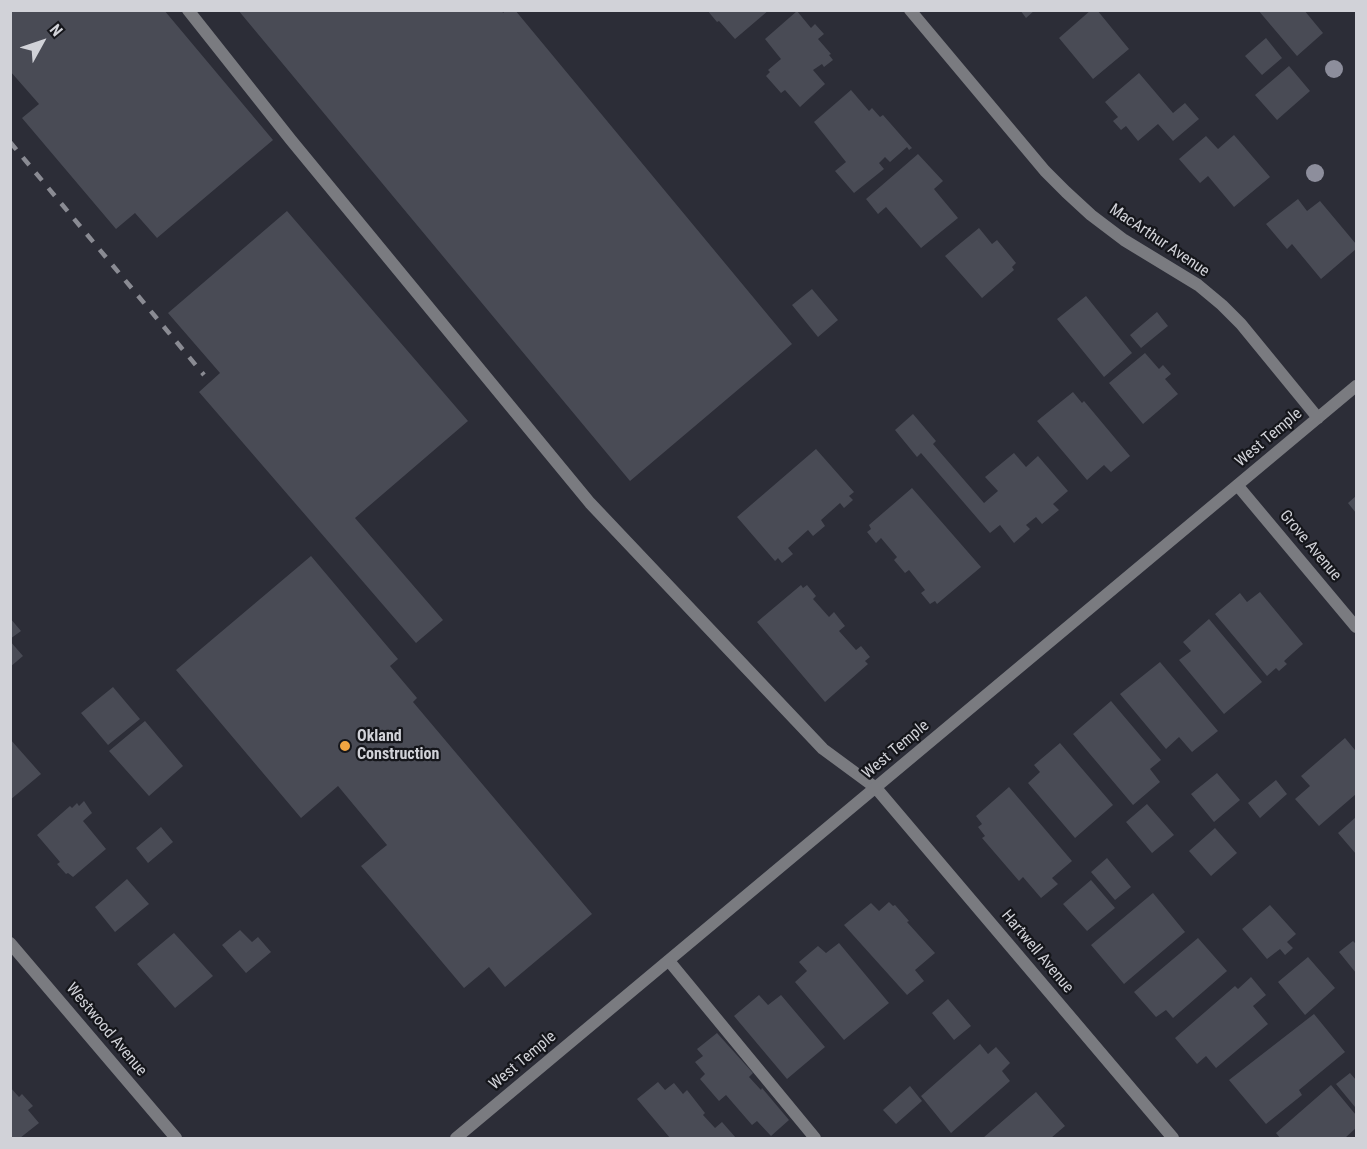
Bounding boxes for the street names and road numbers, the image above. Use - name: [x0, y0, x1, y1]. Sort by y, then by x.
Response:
- street label: MacArthur Avenue: [1105, 200, 1213, 282]
- street label: West Temple: [1232, 405, 1306, 471]
- street label: Grove Avenue: [1275, 507, 1345, 585]
- street label: West Temple: [859, 717, 933, 783]
- street label: Hartwell Avenue: [997, 907, 1077, 997]
- street label: Westwood Avenue: [61, 980, 151, 1080]
- street label: West Temple: [486, 1028, 560, 1094]

